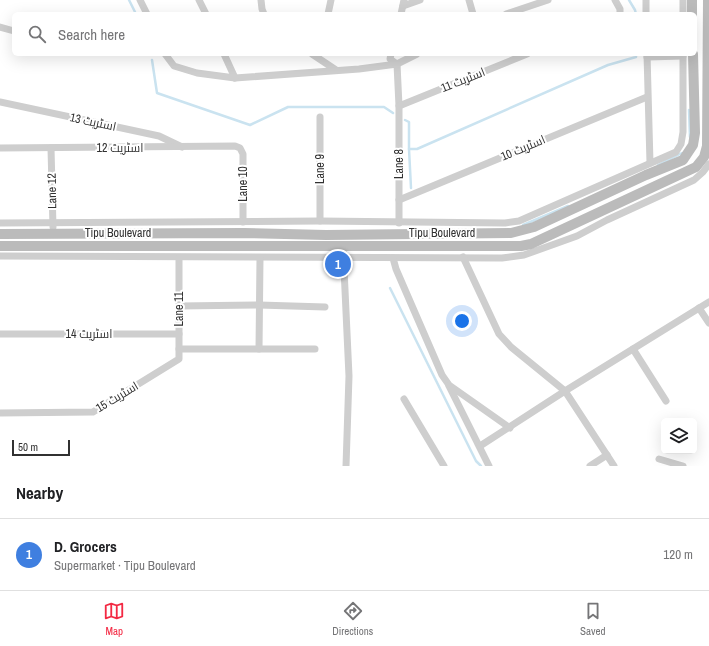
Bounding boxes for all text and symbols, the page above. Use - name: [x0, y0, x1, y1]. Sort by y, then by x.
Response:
- search box: [12, 12, 697, 56]
- icon: search: [26, 23, 48, 45]
- text: Search here: [58, 24, 125, 45]
- street label: اسٹریٹ 11: [439, 64, 487, 96]
- street label: اسٹریٹ 13: [68, 109, 118, 135]
- street label: اسٹریٹ 10: [498, 131, 548, 165]
- street label: اسٹریٹ 12: [97, 140, 143, 156]
- street label: Lane 8: [391, 149, 407, 179]
- street label: Lane 9: [312, 154, 328, 184]
- street label: Lane 10: [235, 166, 251, 202]
- street label: Lane 12: [44, 173, 60, 209]
- street label: Tipu Boulevard: [85, 225, 151, 241]
- street label: Tipu Boulevard: [409, 225, 475, 241]
- pin: 1: [325, 249, 351, 279]
- street label: Lane 11: [171, 291, 187, 326]
- your location: [452, 311, 472, 331]
- street label: اسٹریٹ 14: [66, 326, 112, 342]
- street label: اسٹریٹ 15: [93, 378, 141, 416]
- map controls: [661, 418, 697, 454]
- button: layers: [661, 418, 697, 454]
- scale bar: [12, 438, 70, 457]
- text: 50 m: [18, 440, 38, 454]
- text: Nearby: [16, 481, 63, 504]
- text: D. Grocers: [54, 536, 117, 557]
- text: 1: [26, 546, 32, 563]
- text: 120 m: [663, 546, 693, 563]
- text: Supermarket · Tipu Boulevard: [54, 557, 196, 574]
- tab: Map: [103, 600, 125, 638]
- tab: Directions: [332, 600, 373, 638]
- tab: Saved: [580, 600, 606, 638]

